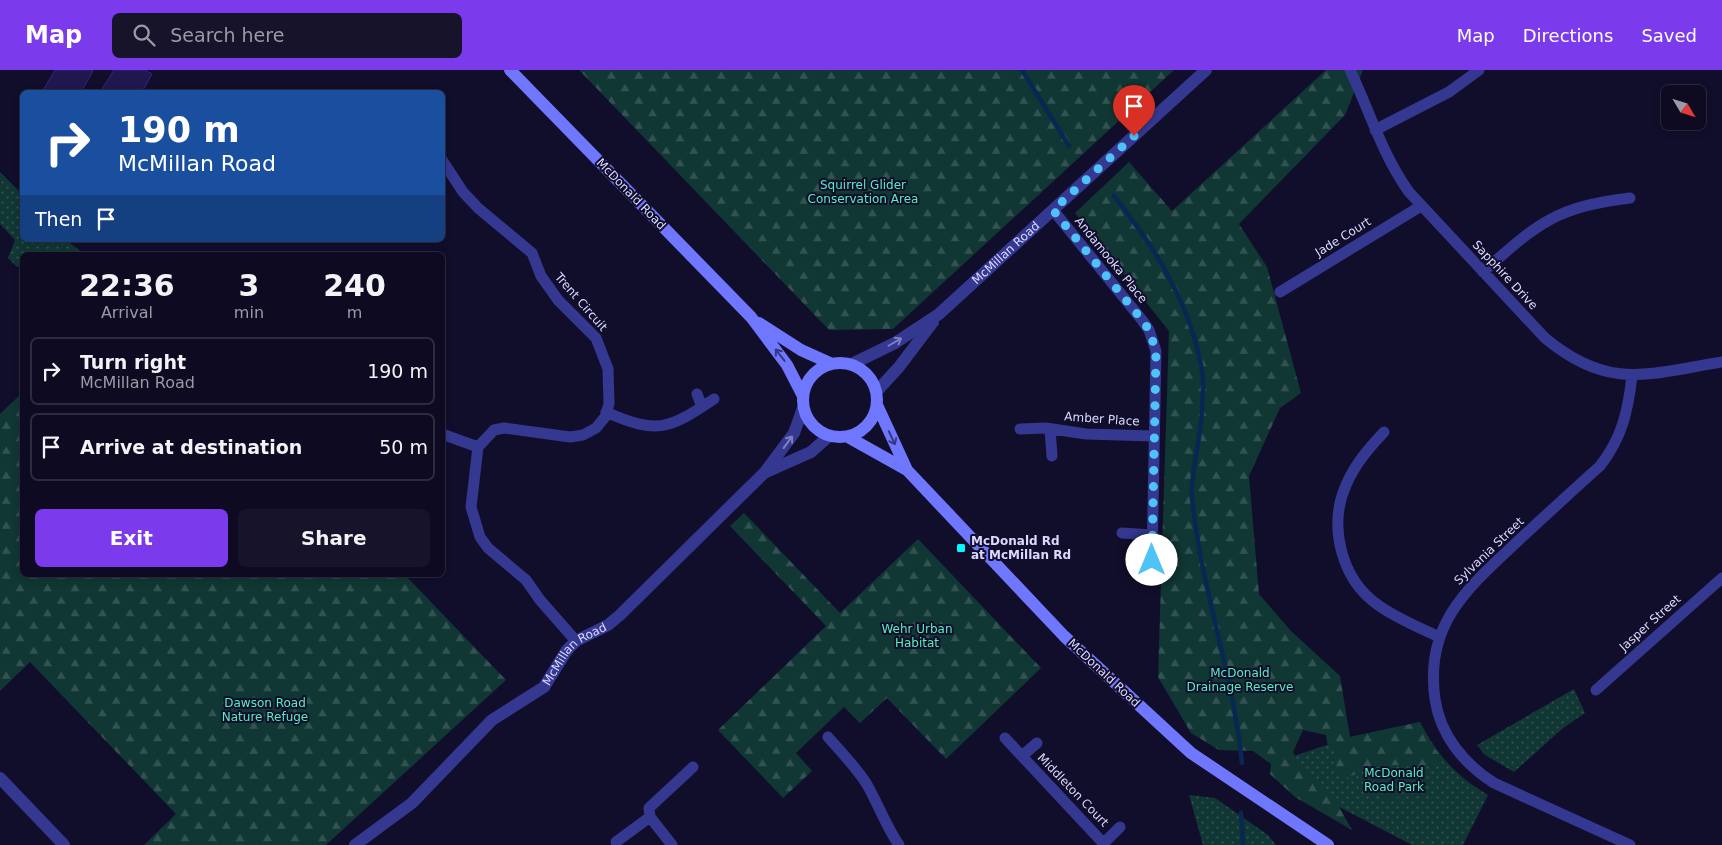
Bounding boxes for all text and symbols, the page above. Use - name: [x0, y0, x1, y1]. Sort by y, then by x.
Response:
- search box: [112, 13, 462, 58]
- text: Map: [25, 21, 82, 49]
- icon: search: [130, 21, 158, 49]
- text: Search here: [170, 24, 284, 46]
- text: Map: [1457, 25, 1495, 46]
- text: Directions: [1523, 25, 1613, 46]
- text: Saved: [1641, 25, 1697, 46]
- pin: [1113, 85, 1155, 136]
- north arrow: [1661, 85, 1706, 130]
- map controls: [1661, 85, 1706, 130]
- icon: arrive: [1120, 92, 1148, 120]
- icon: right: [35, 110, 100, 175]
- text: 190 m: [118, 110, 240, 150]
- text: McMillan Road: [118, 151, 276, 176]
- street label: McDonald Road: [594, 156, 668, 232]
- park label: Squirrel Glider Conservation Area: [808, 178, 918, 206]
- icon: arrive: [92, 205, 120, 233]
- text: Then: [35, 208, 82, 230]
- street label: Andamooka Place: [1072, 214, 1150, 306]
- street label: Jade Court: [1312, 214, 1374, 260]
- street label: McMillan Road: [969, 219, 1042, 287]
- street label: Sapphire Drive: [1470, 238, 1540, 312]
- text: 22:36: [79, 268, 175, 303]
- text: 3: [238, 268, 259, 303]
- text: 240: [323, 268, 386, 303]
- street label: Trent Circuit: [551, 269, 610, 334]
- text: Arrival: [101, 303, 153, 322]
- text: min: [234, 303, 264, 322]
- text: m: [347, 303, 362, 322]
- one-way arrow: [888, 337, 902, 347]
- one-way arrow: [774, 349, 785, 362]
- text: Turn right: [80, 351, 186, 373]
- icon: right: [37, 357, 65, 385]
- text: 190 m: [367, 360, 428, 382]
- text: McMillan Road: [80, 373, 195, 392]
- street label: Amber Place: [1064, 409, 1140, 429]
- one-way arrow: [887, 430, 897, 445]
- icon: arrive: [37, 433, 65, 461]
- text: Arrive at destination: [80, 436, 302, 458]
- text: 50 m: [379, 436, 428, 458]
- one-way arrow: [782, 436, 793, 449]
- button: Exit: [35, 509, 228, 567]
- button: Share: [238, 509, 430, 567]
- street label: Sylvania Street: [1451, 514, 1527, 588]
- position arrow: [1125, 533, 1177, 585]
- place label: McDonald Rd at McMillan Rd: [971, 534, 1071, 562]
- marker: McDonald Rd at McMillan Rd: [955, 542, 967, 554]
- street label: Jasper Street: [1616, 592, 1684, 655]
- street label: McMillan Road: [540, 620, 609, 688]
- park label: Wehr Urban Habitat: [881, 622, 953, 650]
- street label: McDonald Road: [1065, 636, 1143, 710]
- park label: McDonald Drainage Reserve: [1187, 666, 1293, 694]
- park label: Dawson Road Nature Refuge: [222, 696, 308, 724]
- street label: Middleton Court: [1035, 751, 1112, 830]
- park label: McDonald Road Park: [1364, 766, 1424, 794]

